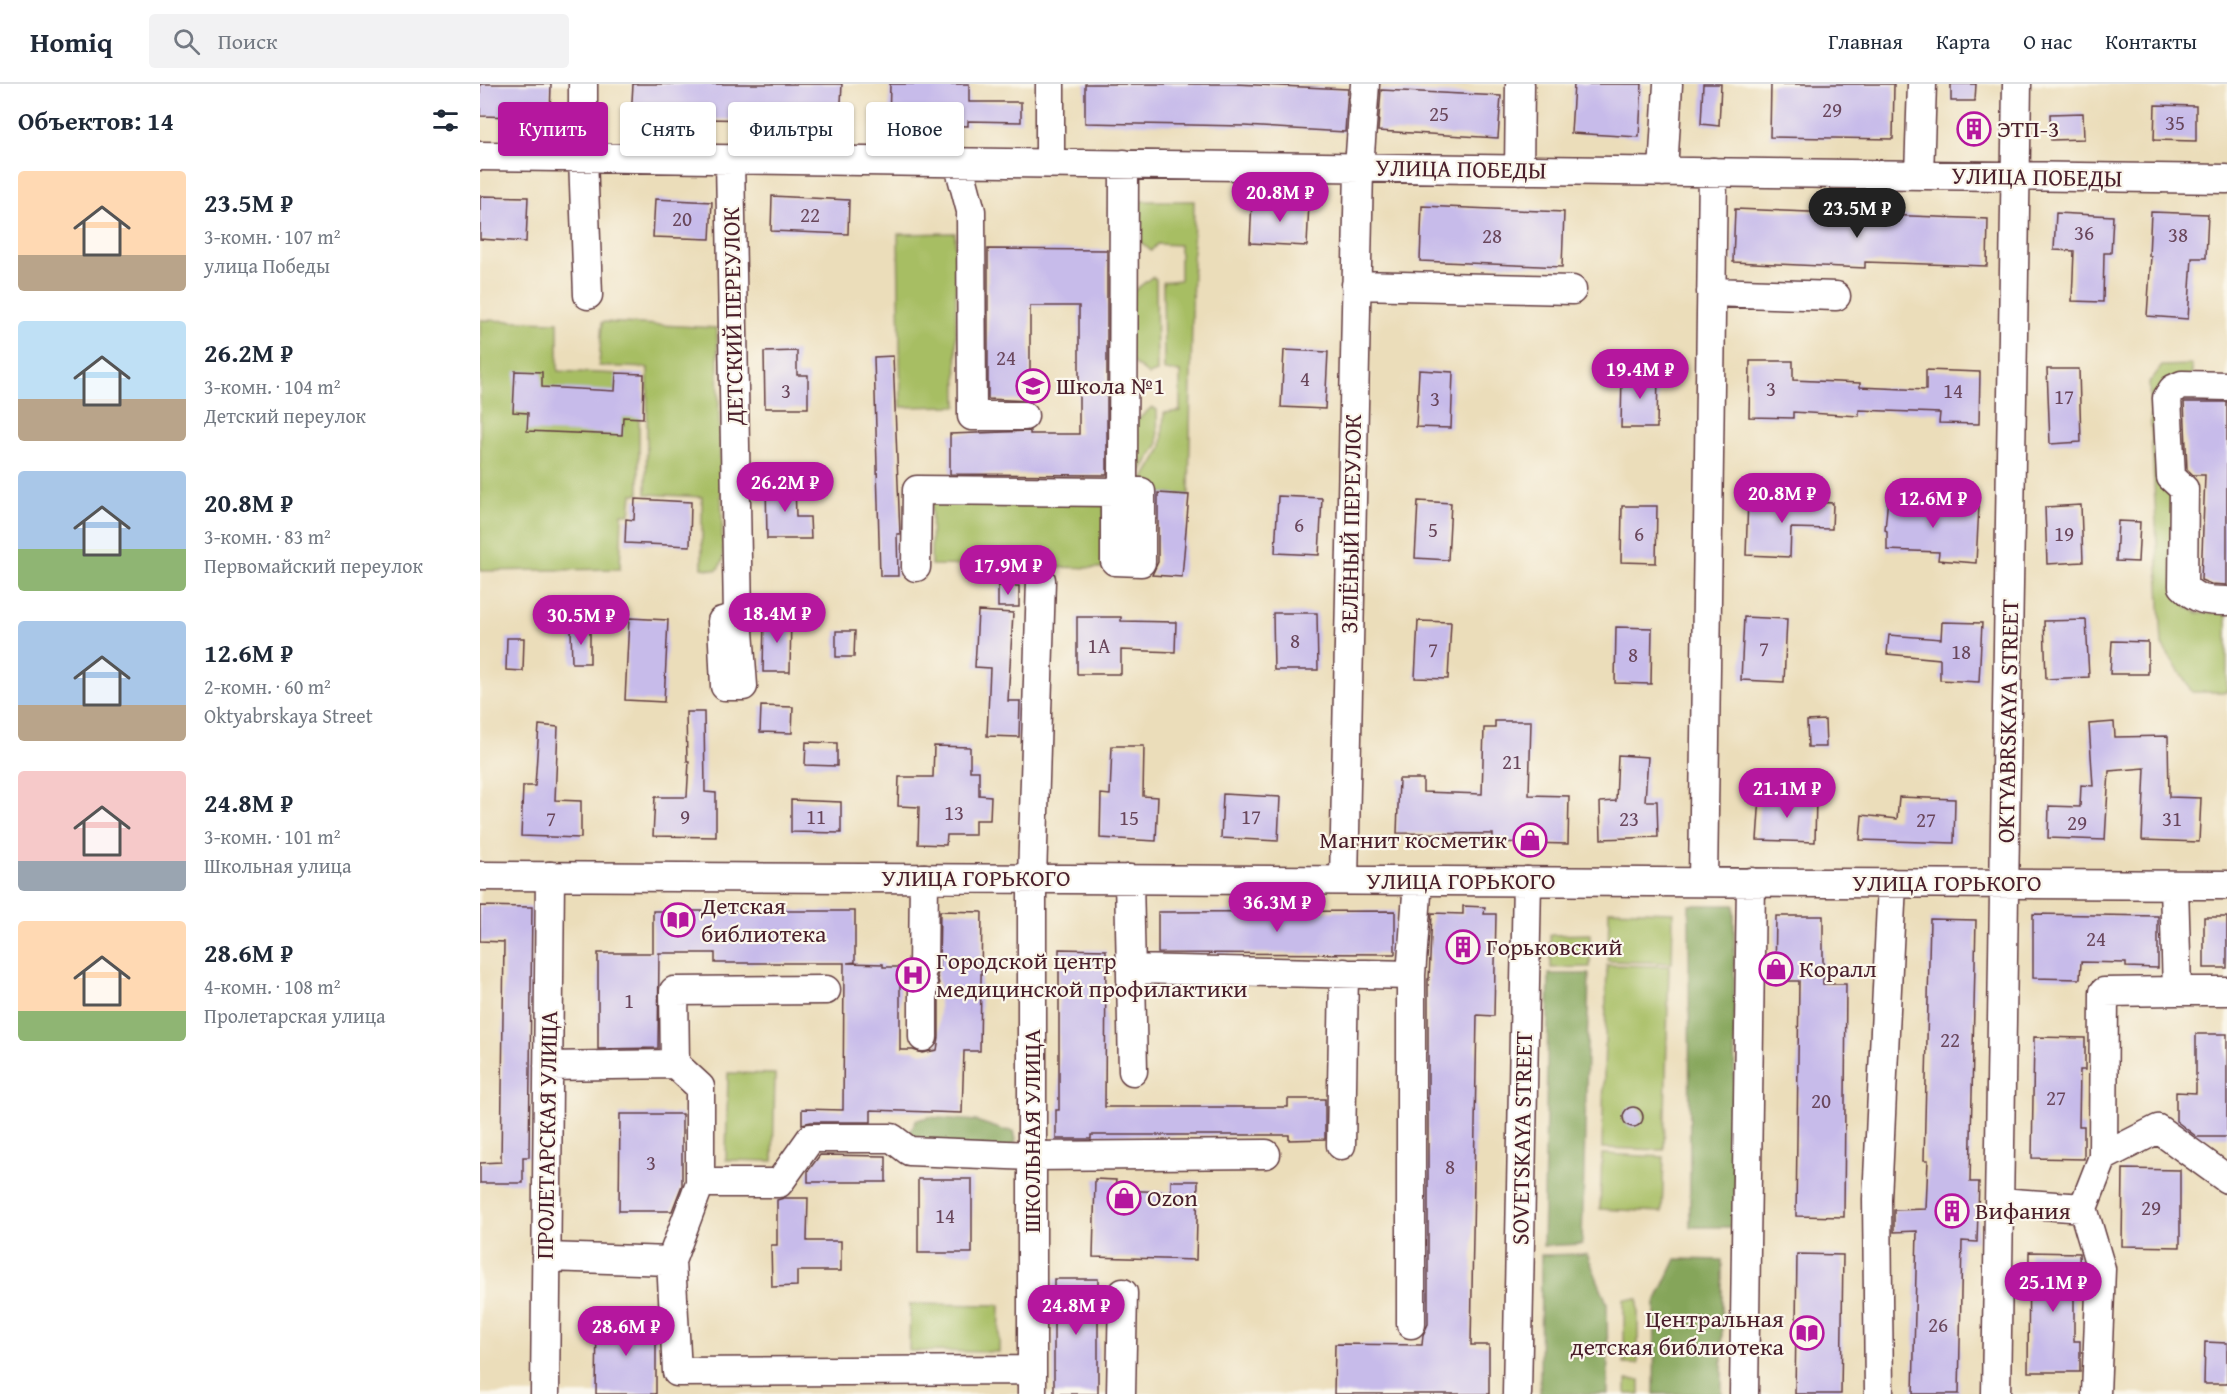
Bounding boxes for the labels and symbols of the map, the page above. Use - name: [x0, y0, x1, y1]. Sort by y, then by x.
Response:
- house number: 29: [1822, 94, 1842, 125]
- house number: 25: [1429, 98, 1449, 129]
- house number: 35: [2165, 107, 2185, 138]
- building icon: ЭТП-3: [1956, 111, 1992, 147]
- place label: ЭТП-3: [1997, 111, 2059, 146]
- street label: УЛИЦА ПОБЕДЫ: [1375, 150, 1547, 187]
- street label: УЛИЦА ПОБЕДЫ: [1951, 158, 2123, 195]
- pin: 20.8M ₽: [1225, 172, 1335, 223]
- pin: 23.5M ₽: [1802, 188, 1912, 239]
- house number: 22: [800, 199, 820, 230]
- house number: 20: [672, 203, 692, 234]
- street label: ДЕТСКИЙ ПЕРЕУЛОК: [713, 206, 752, 426]
- house number: 36: [2074, 217, 2094, 248]
- house number: 38: [2168, 219, 2188, 250]
- house number: 28: [1482, 220, 1502, 251]
- house number: 24: [996, 342, 1016, 373]
- pin: 19.4M ₽: [1585, 349, 1695, 400]
- house number: 4: [1300, 363, 1310, 394]
- school or university icon: Школа №1: [1015, 368, 1051, 404]
- place label: Школа №1: [1056, 368, 1165, 403]
- house number: 3: [1766, 373, 1776, 404]
- house number: 3: [781, 375, 791, 406]
- house number: 14: [1943, 375, 1963, 406]
- house number: 17: [2054, 381, 2074, 412]
- house number: 3: [1430, 383, 1440, 414]
- street label: ЗЕЛЁНЫЙ ПЕРЕУЛОК: [1331, 414, 1370, 634]
- pin: 26.2M ₽: [730, 462, 840, 513]
- pin: 20.8M ₽: [1727, 473, 1837, 524]
- pin: 12.6M ₽: [1878, 478, 1988, 529]
- house number: 6: [1294, 509, 1304, 540]
- house number: 5: [1428, 514, 1438, 545]
- house number: 6: [1634, 518, 1644, 549]
- house number: 19: [2054, 518, 2074, 549]
- pin: 17.9M ₽: [953, 545, 1063, 596]
- pin: 18.4M ₽: [722, 593, 832, 644]
- pin: 30.5M ₽: [526, 595, 636, 646]
- street label: OKTYABRSKAYA STREET: [1988, 599, 2027, 843]
- house number: 8: [1290, 625, 1300, 656]
- house number: 1А: [1088, 630, 1111, 661]
- house number: 7: [1759, 633, 1769, 664]
- house number: 7: [1428, 634, 1438, 665]
- house number: 18: [1951, 636, 1971, 667]
- house number: 8: [1628, 639, 1638, 670]
- house number: 21: [1502, 746, 1522, 777]
- pin: 21.1M ₽: [1732, 768, 1842, 819]
- house number: 13: [944, 797, 964, 828]
- house number: 9: [680, 801, 690, 832]
- house number: 11: [806, 801, 826, 832]
- house number: 17: [1241, 801, 1261, 832]
- house number: 15: [1119, 802, 1139, 833]
- house number: 7: [546, 803, 556, 834]
- house number: 23: [1619, 803, 1639, 834]
- house number: 31: [2162, 803, 2182, 834]
- house number: 27: [1916, 804, 1936, 835]
- house number: 29: [2067, 807, 2087, 838]
- place label: Магнит косметик: [1319, 822, 1507, 857]
- shop icon: Магнит косметик: [1512, 822, 1548, 858]
- street label: УЛИЦА ГОРЬКОГО: [881, 860, 1071, 895]
- street label: УЛИЦА ГОРЬКОГО: [1366, 863, 1556, 898]
- street label: УЛИЦА ГОРЬКОГО: [1852, 865, 2042, 900]
- pin: 36.3M ₽: [1222, 882, 1332, 933]
- place label: Детская библиотека: [700, 888, 827, 951]
- library icon: Детская библиотека: [660, 902, 696, 938]
- house number: 24: [2086, 923, 2106, 954]
- building icon: Горьковский: [1445, 929, 1481, 965]
- place label: Горьковский: [1486, 929, 1622, 964]
- place label: Городской центр медицинской профилактики: [936, 943, 1248, 1006]
- shop icon: Коралл: [1758, 951, 1794, 987]
- place label: Коралл: [1799, 951, 1877, 986]
- hospital icon: Городской центр медицинской профилактики: [895, 957, 931, 993]
- house number: 1: [624, 985, 634, 1016]
- street label: ПРОЛЕТАРСКАЯ УЛИЦА: [527, 1010, 566, 1260]
- house number: 22: [1940, 1024, 1960, 1055]
- street label: ШКОЛЬНАЯ УЛИЦА: [1014, 1029, 1049, 1233]
- street label: SOVETSKAYA STREET: [1502, 1031, 1541, 1245]
- house number: 27: [2046, 1082, 2066, 1113]
- house number: 20: [1811, 1085, 1831, 1116]
- house number: 3: [646, 1147, 656, 1178]
- house number: 8: [1445, 1151, 1455, 1182]
- shop icon: Ozon: [1106, 1180, 1142, 1216]
- place label: Ozon: [1147, 1180, 1198, 1215]
- house number: 29: [2141, 1192, 2161, 1223]
- building icon: Вифания: [1934, 1193, 1970, 1229]
- place label: Вифания: [1975, 1193, 2071, 1228]
- house number: 14: [935, 1200, 955, 1231]
- pin: 25.1M ₽: [1998, 1262, 2108, 1313]
- pin: 24.8M ₽: [1021, 1285, 1131, 1336]
- place label: Центральная детская библиотека: [1571, 1301, 1785, 1364]
- pin: 28.6M ₽: [571, 1306, 681, 1357]
- house number: 26: [1928, 1309, 1948, 1340]
- library icon: Центральная детская библиотека: [1789, 1315, 1825, 1351]

